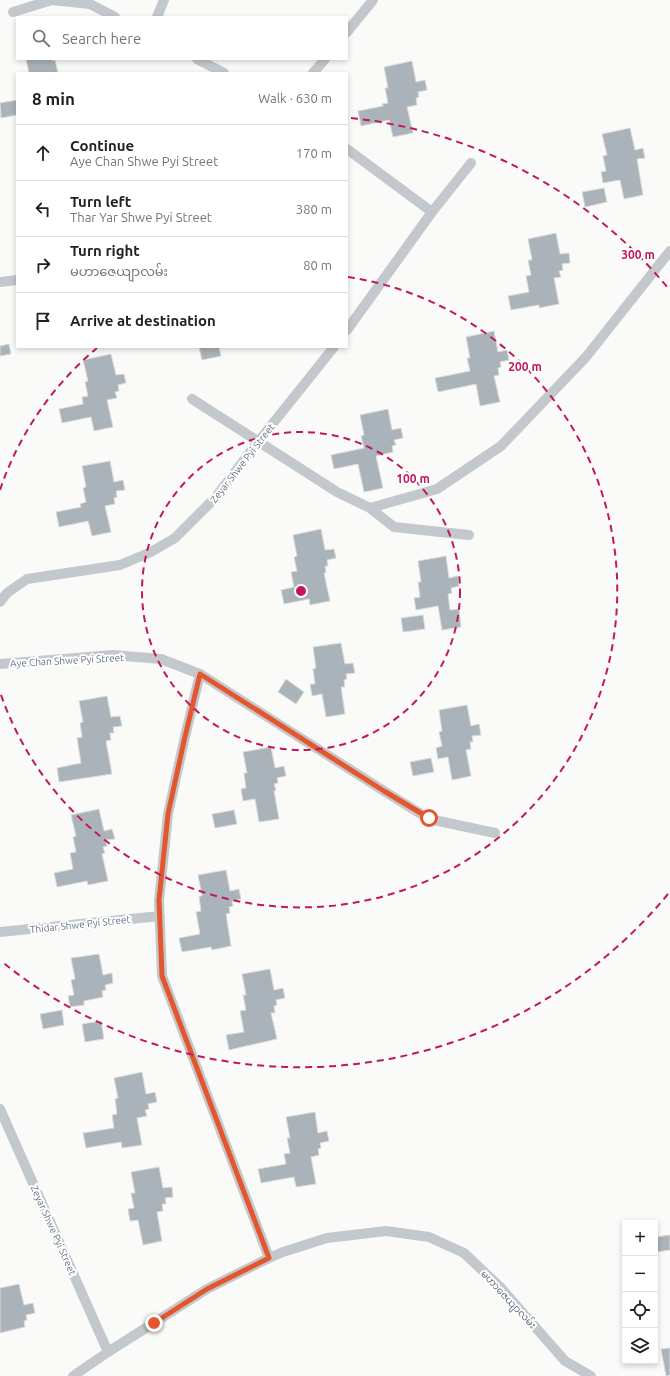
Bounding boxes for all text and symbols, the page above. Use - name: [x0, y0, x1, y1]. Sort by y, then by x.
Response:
- search box: [16, 16, 348, 60]
- icon: search: [30, 27, 52, 49]
- text: Search here: [62, 30, 141, 47]
- text: 8 min: [32, 89, 75, 108]
- text: Walk · 630 m: [258, 91, 332, 105]
- text: Continue: [70, 137, 134, 154]
- icon: ahead: [32, 142, 54, 164]
- text: 170 m: [296, 146, 332, 160]
- text: Aye Chan Shwe Pyi Street: [70, 154, 218, 168]
- text: Turn left: [70, 193, 131, 210]
- icon: left: [32, 198, 54, 220]
- text: 380 m: [296, 202, 332, 216]
- text: Thar Yar Shwe Pyi Street: [70, 210, 212, 224]
- text: Turn right: [70, 242, 140, 259]
- text: 300 m: [621, 248, 655, 261]
- icon: right: [32, 254, 54, 276]
- text: 80 m: [303, 258, 332, 272]
- text: မဟာဇေယျာလမ်း: [70, 264, 168, 278]
- icon: arrive: [32, 310, 54, 332]
- text: Arrive at destination: [70, 312, 216, 329]
- text: 200 m: [508, 360, 542, 373]
- street label: Zeyar Shwe Pyi Street: [208, 422, 277, 505]
- text: 100 m: [396, 472, 430, 485]
- centre of rings: [294, 584, 308, 598]
- street label: Aye Chan Shwe Pyi Street: [10, 652, 124, 669]
- route start: [420, 809, 438, 827]
- street label: Thidar Shwe Pyi Street: [29, 914, 131, 935]
- street label: Zeyar Shwe Pyi Street: [29, 1184, 78, 1277]
- map controls: [622, 1220, 658, 1364]
- button: +: [622, 1220, 658, 1256]
- button: −: [622, 1256, 658, 1292]
- street label: မဟာဇေယျာလမ်း: [477, 1267, 540, 1333]
- button: locate: [622, 1292, 658, 1328]
- route end: [145, 1314, 163, 1332]
- button: layers: [622, 1328, 658, 1364]

